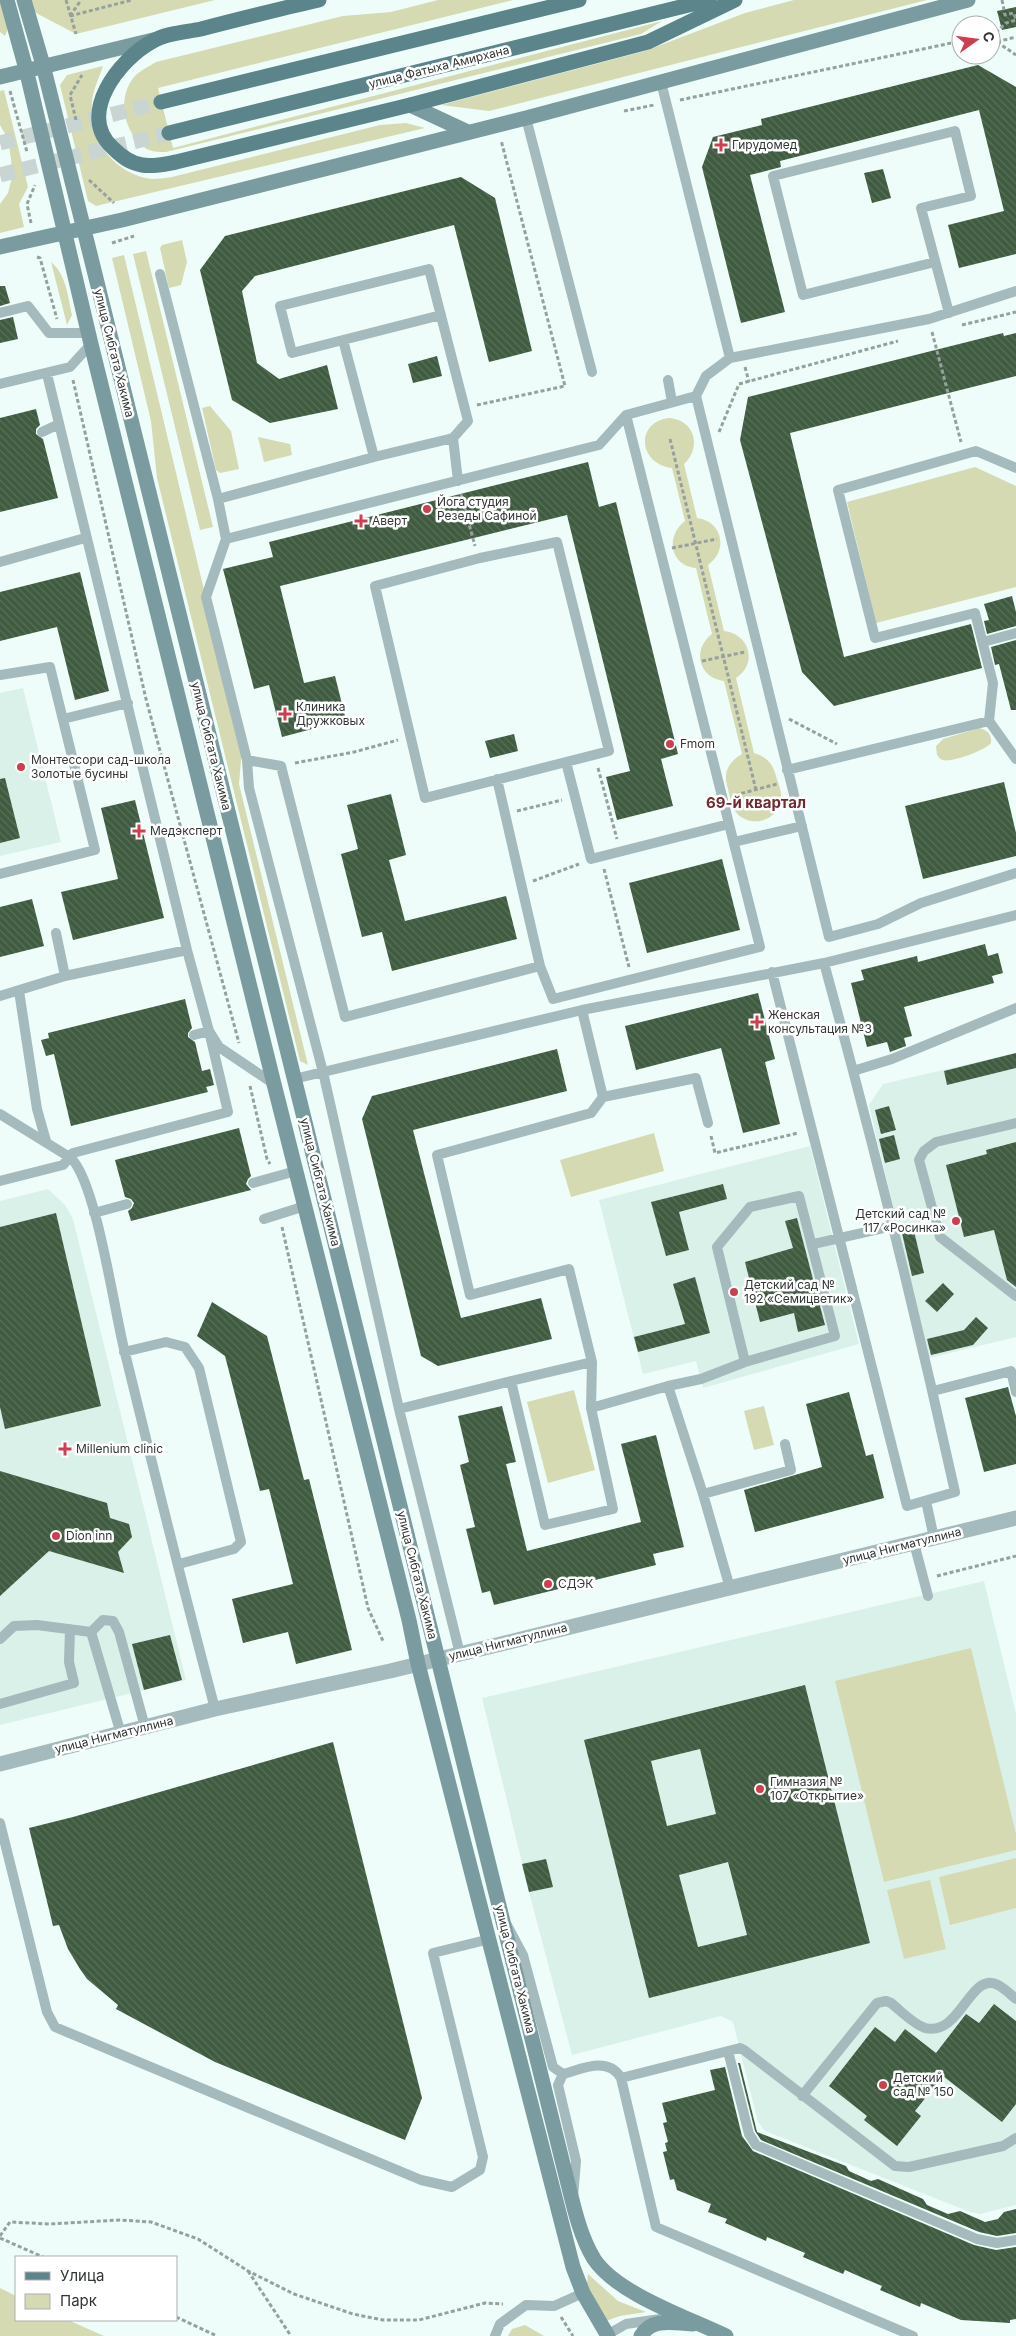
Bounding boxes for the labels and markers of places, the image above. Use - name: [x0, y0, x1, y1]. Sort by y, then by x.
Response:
- place label: Гирудомед: [732, 137, 798, 152]
- marker: Гирудомед: [714, 138, 728, 152]
- place label: Йога студия Резеды Сафиной: [437, 494, 537, 523]
- marker: Йога студия Резеды Сафиной: [421, 503, 433, 515]
- place label: Аверт: [372, 513, 407, 528]
- marker: Аверт: [354, 514, 368, 528]
- place label: Клиника Дружковых: [296, 699, 365, 728]
- marker: Клиника Дружковых: [278, 707, 292, 721]
- place label: Fmom: [680, 736, 715, 751]
- marker: Fmom: [664, 738, 676, 750]
- place label: Монтессори сад-школа Золотые бусины: [31, 752, 171, 781]
- marker: Монтессори сад-школа Золотые бусины: [15, 761, 27, 773]
- place label: Медэксперт: [150, 823, 223, 838]
- marker: Медэксперт: [132, 824, 146, 838]
- place label: Женская консультация №3: [768, 1007, 872, 1036]
- marker: Женская консультация №3: [750, 1015, 764, 1029]
- place label: Детский сад № 117 «Росинка»: [855, 1206, 946, 1235]
- marker: Детский сад № 117 «Росинка»: [950, 1215, 962, 1227]
- place label: Детский сад № 192 «Семицветик»: [744, 1277, 853, 1306]
- marker: Детский сад № 192 «Семицветик»: [728, 1286, 740, 1298]
- place label: Millenium clinic: [76, 1441, 163, 1456]
- marker: Millenium clinic: [58, 1442, 72, 1456]
- place label: Dion inn: [66, 1528, 112, 1543]
- marker: Dion inn: [50, 1530, 62, 1542]
- place label: СДЭК: [558, 1576, 593, 1591]
- marker: СДЭК: [542, 1578, 554, 1590]
- place label: Гимназия № 107 «Открытие»: [770, 1774, 864, 1803]
- marker: Гимназия № 107 «Открытие»: [754, 1783, 766, 1795]
- place label: Детский сад № 150: [893, 2070, 954, 2099]
- marker: Детский сад № 150: [877, 2079, 889, 2091]

